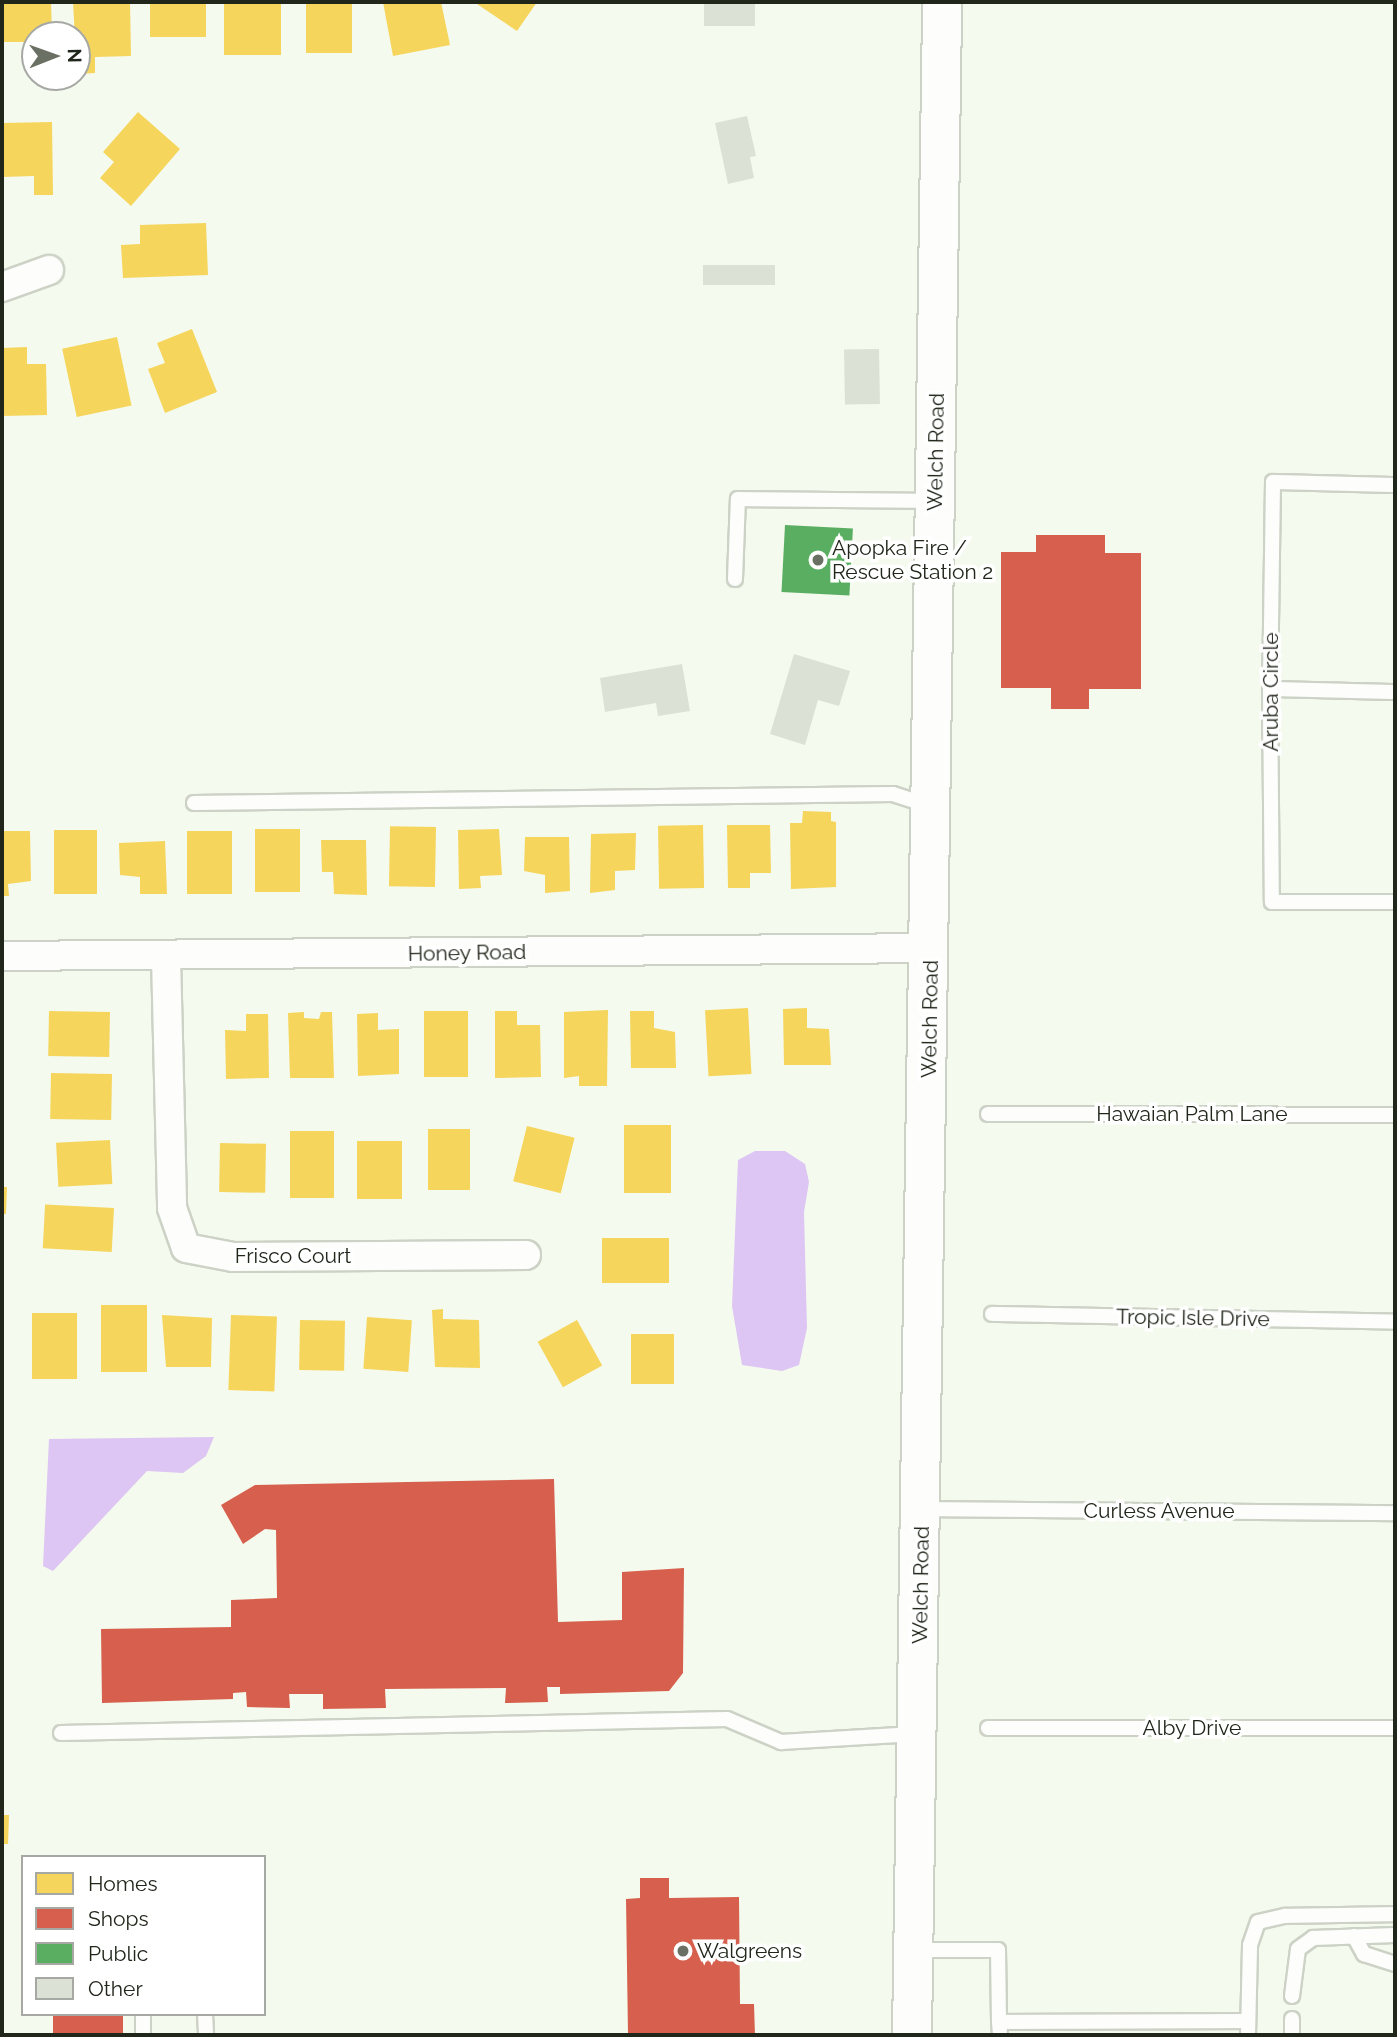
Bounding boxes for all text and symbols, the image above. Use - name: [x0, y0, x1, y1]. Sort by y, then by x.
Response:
- north arrow: [21, 21, 91, 91]
- text: N: [64, 48, 86, 63]
- street label: Welch Road: [922, 393, 950, 511]
- place label: Apopka Fire / Rescue Station 2: [832, 535, 993, 585]
- marker: Apopka Fire / Rescue Station 2: [810, 552, 826, 568]
- street label: Aruba Circle: [1258, 632, 1284, 752]
- street label: Honey Road: [407, 939, 527, 967]
- street label: Welch Road: [916, 960, 944, 1078]
- street label: Hawaian Palm Lane: [1096, 1101, 1288, 1127]
- street label: Frisco Court: [235, 1243, 351, 1269]
- street label: Tropic Isle Drive: [1116, 1304, 1270, 1332]
- street label: Curless Avenue: [1083, 1498, 1235, 1524]
- street label: Welch Road: [907, 1526, 935, 1644]
- street label: Alby Drive: [1142, 1715, 1242, 1741]
- legend: [21, 1855, 266, 2016]
- text: Homes: [88, 1871, 158, 1896]
- text: Shops: [88, 1906, 149, 1931]
- place label: Walgreens: [697, 1938, 802, 1964]
- text: Public: [88, 1941, 148, 1966]
- marker: Walgreens: [675, 1943, 691, 1959]
- text: Other: [88, 1976, 143, 2001]

